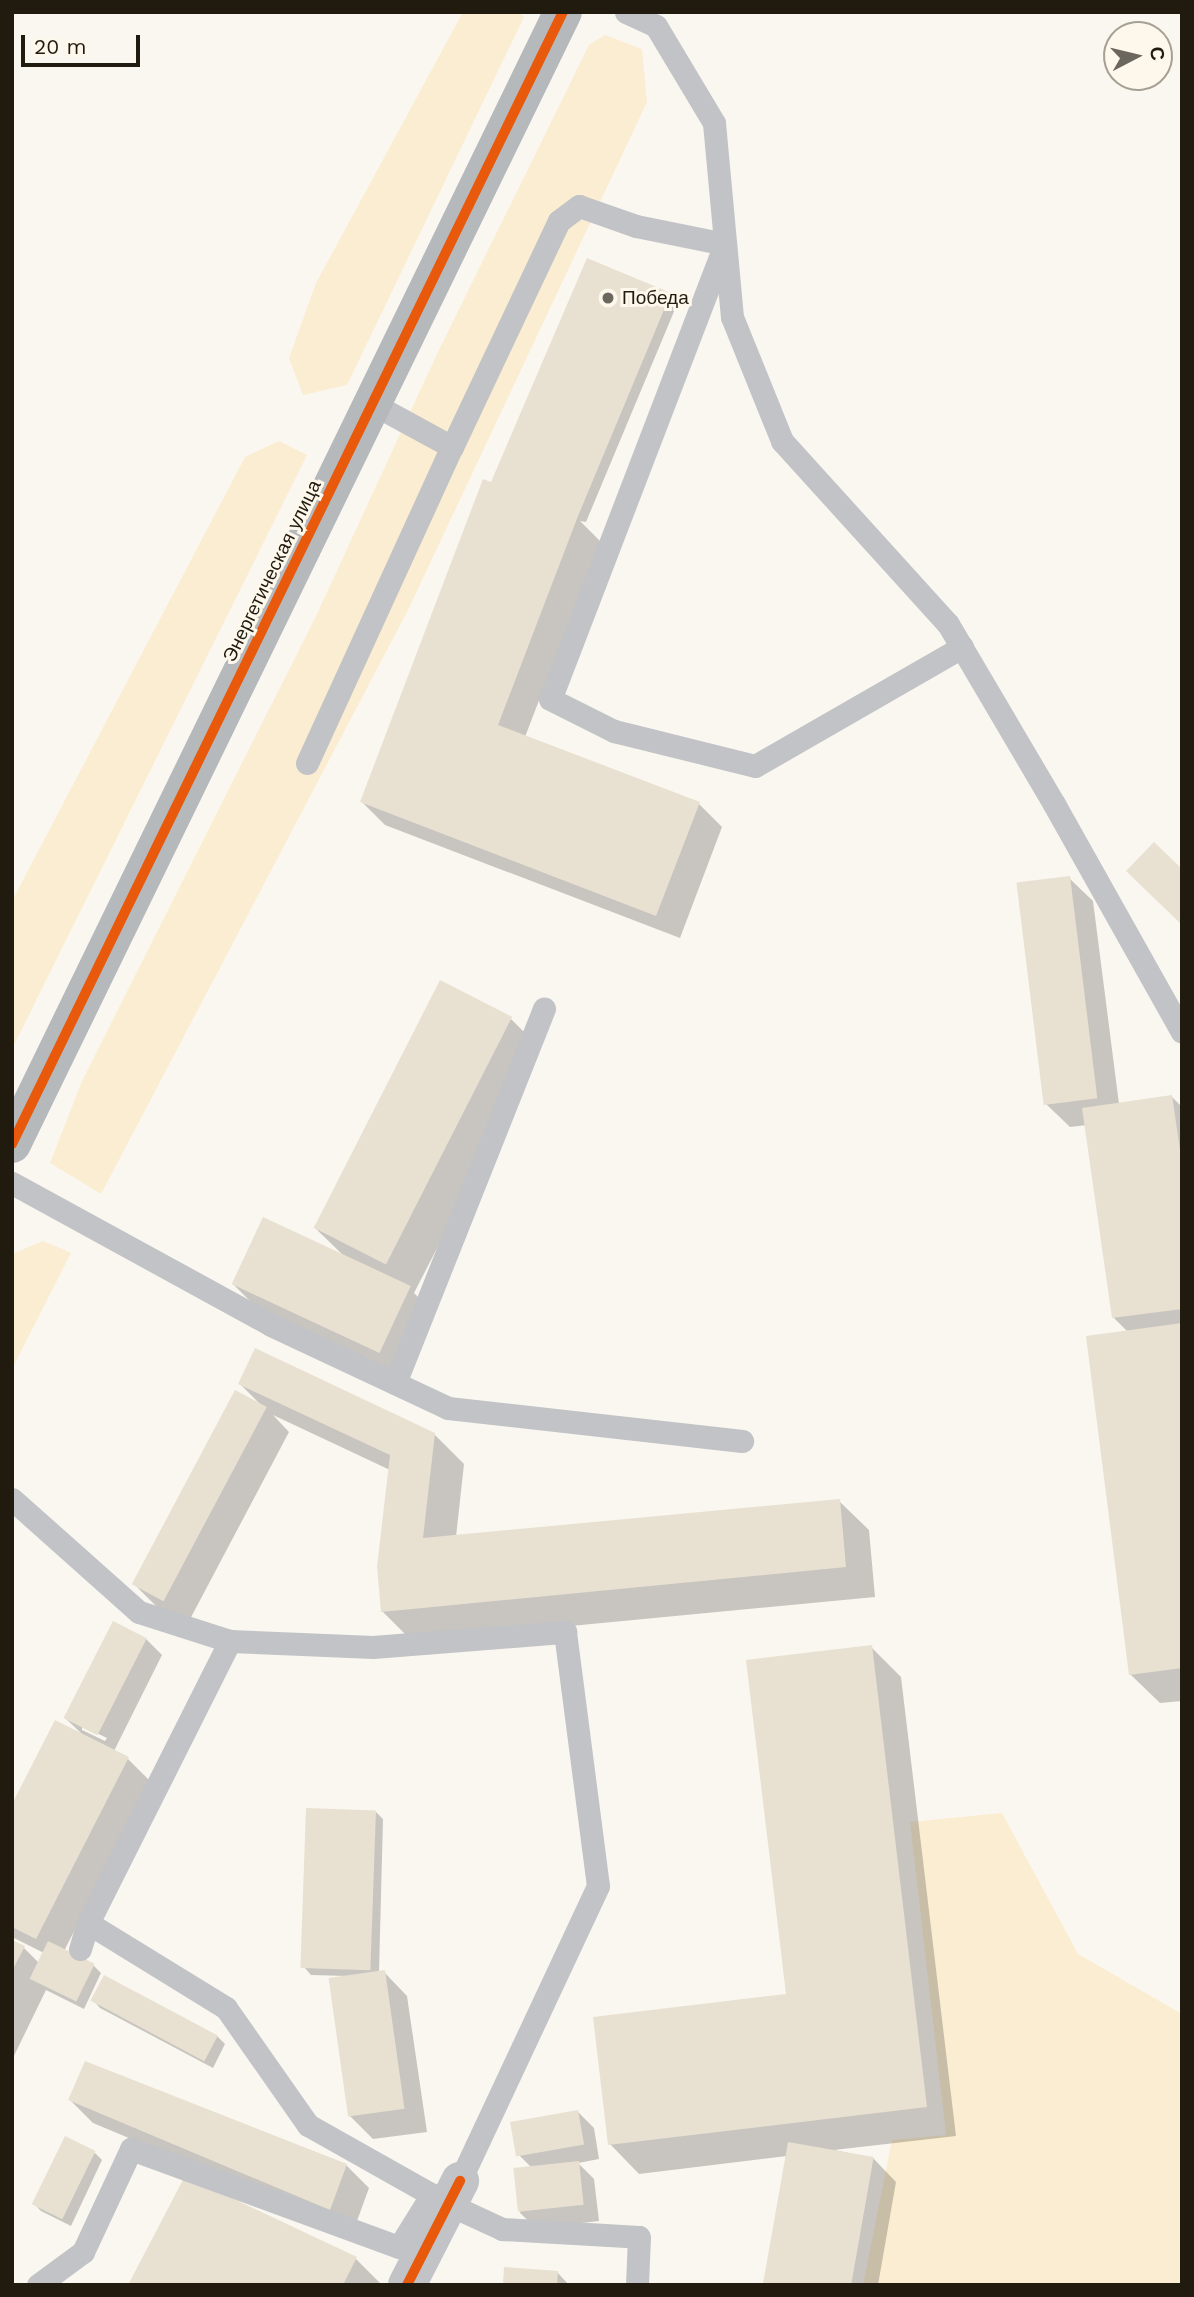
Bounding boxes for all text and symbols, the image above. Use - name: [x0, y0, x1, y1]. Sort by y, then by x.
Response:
- scale bar: [24, 21, 144, 65]
- north arrow: [1103, 21, 1173, 91]
- text: 20 m: [34, 34, 86, 59]
- text: С: [1145, 45, 1170, 62]
- place label: Победа: [622, 287, 689, 309]
- marker: Победа: [600, 290, 616, 306]
- street label: Энергетическая улица: [218, 476, 326, 666]

